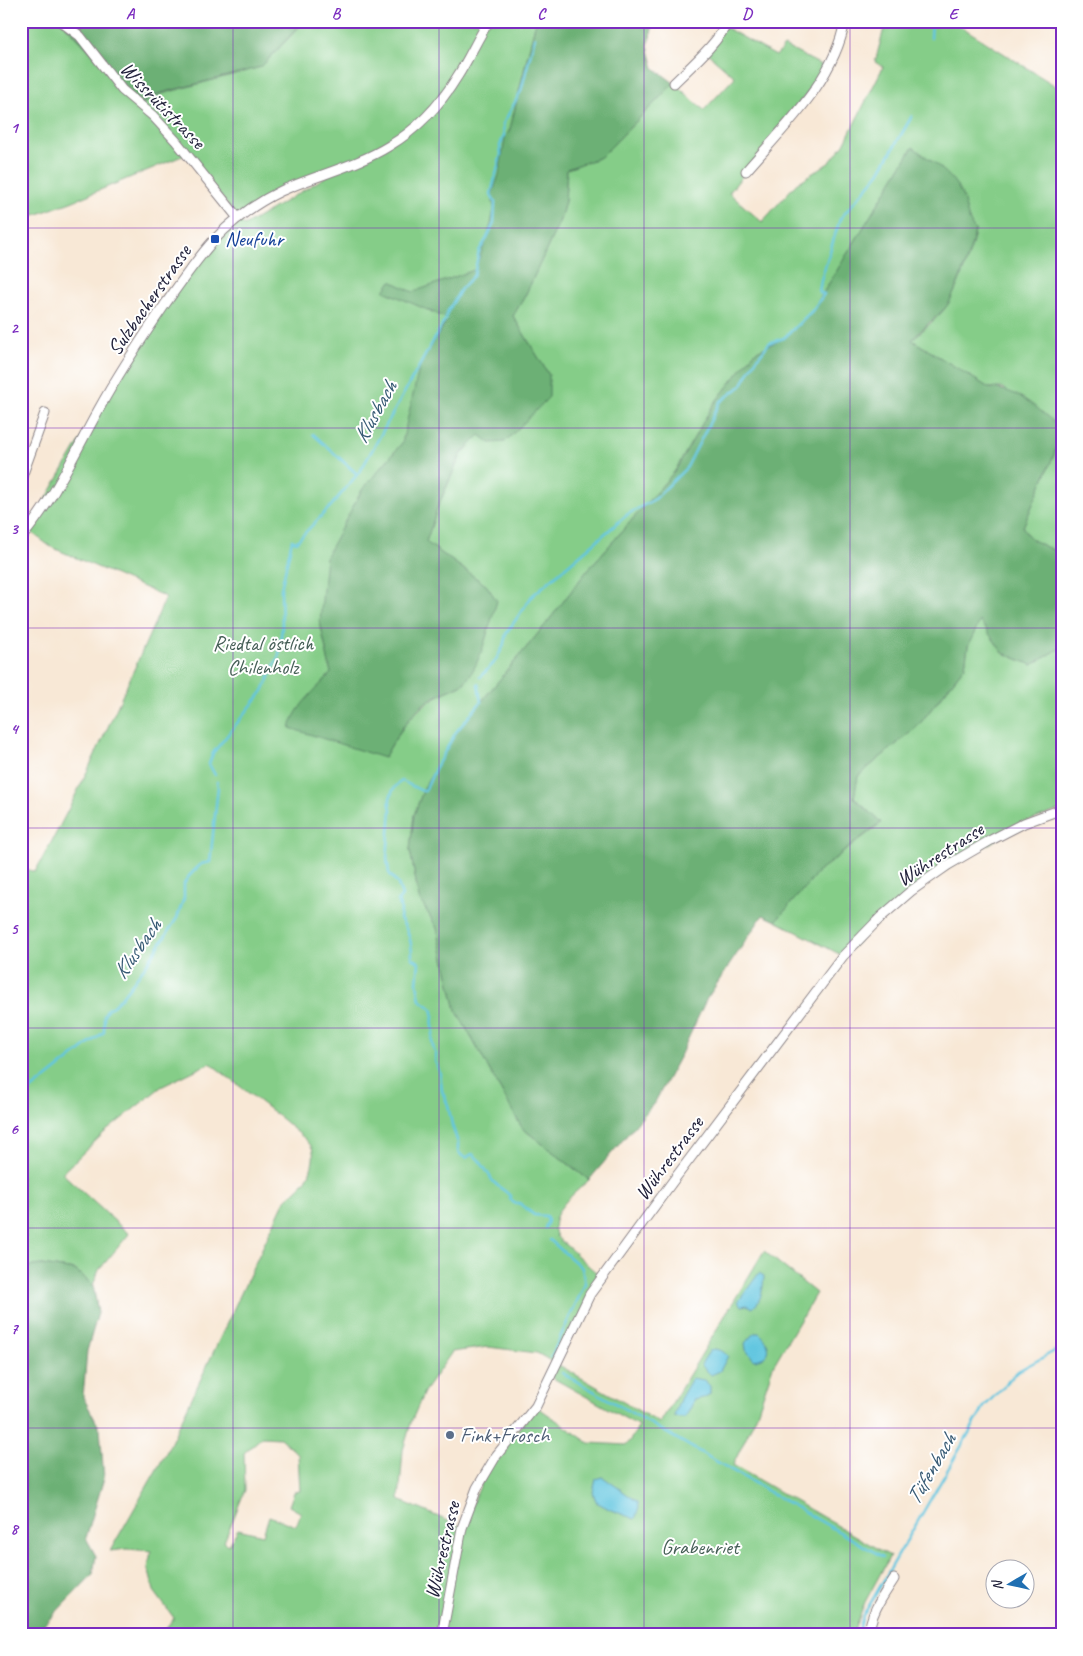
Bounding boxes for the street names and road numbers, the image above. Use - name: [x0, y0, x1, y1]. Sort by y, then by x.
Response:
- street label: Wissrütistrasse: [115, 56, 212, 155]
- street label: Sulzbacherstrasse: [101, 239, 197, 360]
- street label: Wührestrasse: [892, 816, 989, 892]
- street label: Wührestrasse: [629, 1110, 710, 1205]
- street label: Wührestrasse: [418, 1498, 466, 1601]

